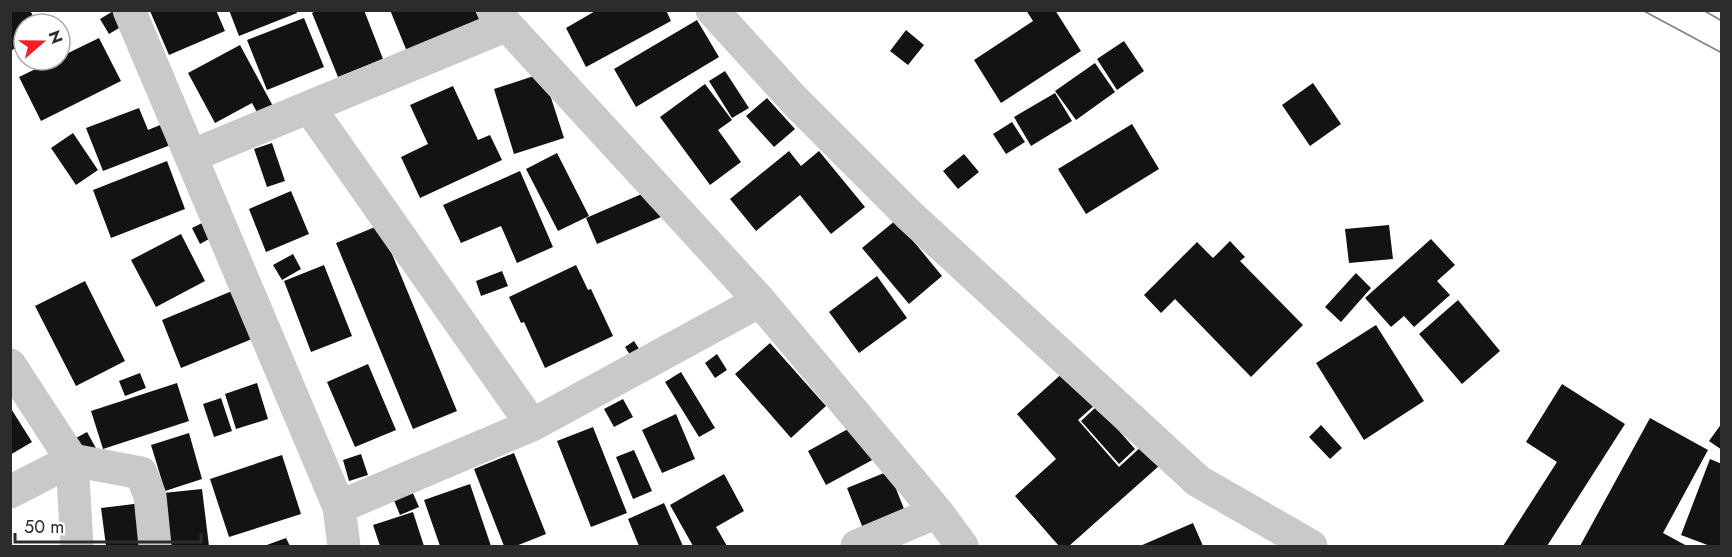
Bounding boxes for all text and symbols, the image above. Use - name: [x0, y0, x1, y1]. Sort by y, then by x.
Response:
- north arrow: [12, 12, 72, 72]
- text: N: [43, 27, 69, 47]
- scale bar: [15, 506, 201, 544]
- text: 50 m: [24, 514, 64, 540]

